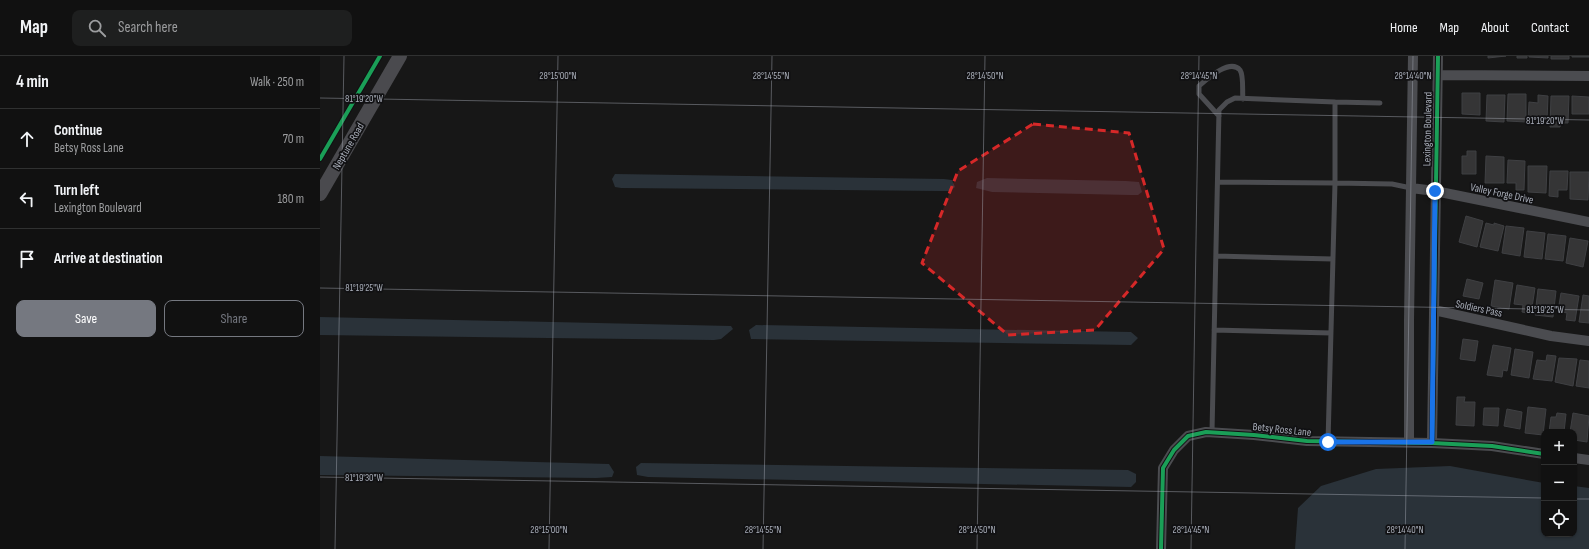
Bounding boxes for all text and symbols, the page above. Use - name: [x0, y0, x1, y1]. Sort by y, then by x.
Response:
- search box: [72, 10, 352, 46]
- text: Map: [20, 16, 48, 39]
- icon: search: [86, 17, 108, 39]
- text: Search here: [118, 18, 178, 37]
- text: Home: [1390, 19, 1418, 36]
- text: Map: [1440, 19, 1459, 36]
- text: About: [1481, 19, 1509, 36]
- text: Contact: [1531, 19, 1569, 36]
- text: 28°15'00"N: [539, 70, 577, 82]
- text: 28°14'55"N: [753, 70, 789, 82]
- text: 28°14'50"N: [966, 70, 1004, 82]
- text: 28°14'45"N: [1181, 70, 1217, 82]
- text: 28°14'40"N: [1394, 70, 1432, 82]
- text: 4 min: [16, 72, 49, 92]
- text: Walk · 250 m: [250, 74, 304, 90]
- street label: Lexington Boulevard: [1420, 91, 1435, 166]
- text: 81°19'20"W: [345, 93, 383, 105]
- text: 81°19'20"W: [1526, 115, 1564, 127]
- street label: Neptune Road: [330, 120, 367, 172]
- text: Continue: [54, 121, 103, 140]
- icon: ahead: [16, 128, 38, 150]
- text: 70 m: [283, 131, 304, 147]
- text: Betsy Ross Lane: [54, 140, 124, 156]
- street label: Valley Forge Drive: [1469, 180, 1535, 207]
- text: Turn left: [54, 181, 99, 200]
- route end: [1426, 182, 1444, 200]
- icon: left: [16, 188, 38, 210]
- text: 180 m: [278, 191, 304, 207]
- text: Lexington Boulevard: [54, 200, 142, 216]
- icon: arrive: [16, 248, 38, 270]
- text: Arrive at destination: [54, 249, 163, 268]
- text: 81°19'25"W: [345, 282, 383, 294]
- street label: Soldiers Pass: [1454, 297, 1504, 320]
- button: Save: [16, 300, 156, 337]
- button: Share: [164, 300, 304, 337]
- text: 81°19'25"W: [1526, 304, 1564, 316]
- street label: Betsy Ross Lane: [1252, 420, 1312, 439]
- map controls: [1541, 429, 1577, 537]
- button: +: [1541, 429, 1577, 465]
- route start: [1319, 433, 1337, 451]
- button: −: [1541, 465, 1577, 501]
- text: 81°19'30"W: [345, 472, 383, 484]
- button: locate: [1541, 501, 1577, 537]
- text: 28°15'00"N: [530, 524, 568, 536]
- text: 28°14'55"N: [745, 524, 781, 536]
- text: 28°14'50"N: [958, 524, 996, 536]
- text: 28°14'45"N: [1173, 524, 1209, 536]
- text: 28°14'40"N: [1386, 524, 1424, 536]

